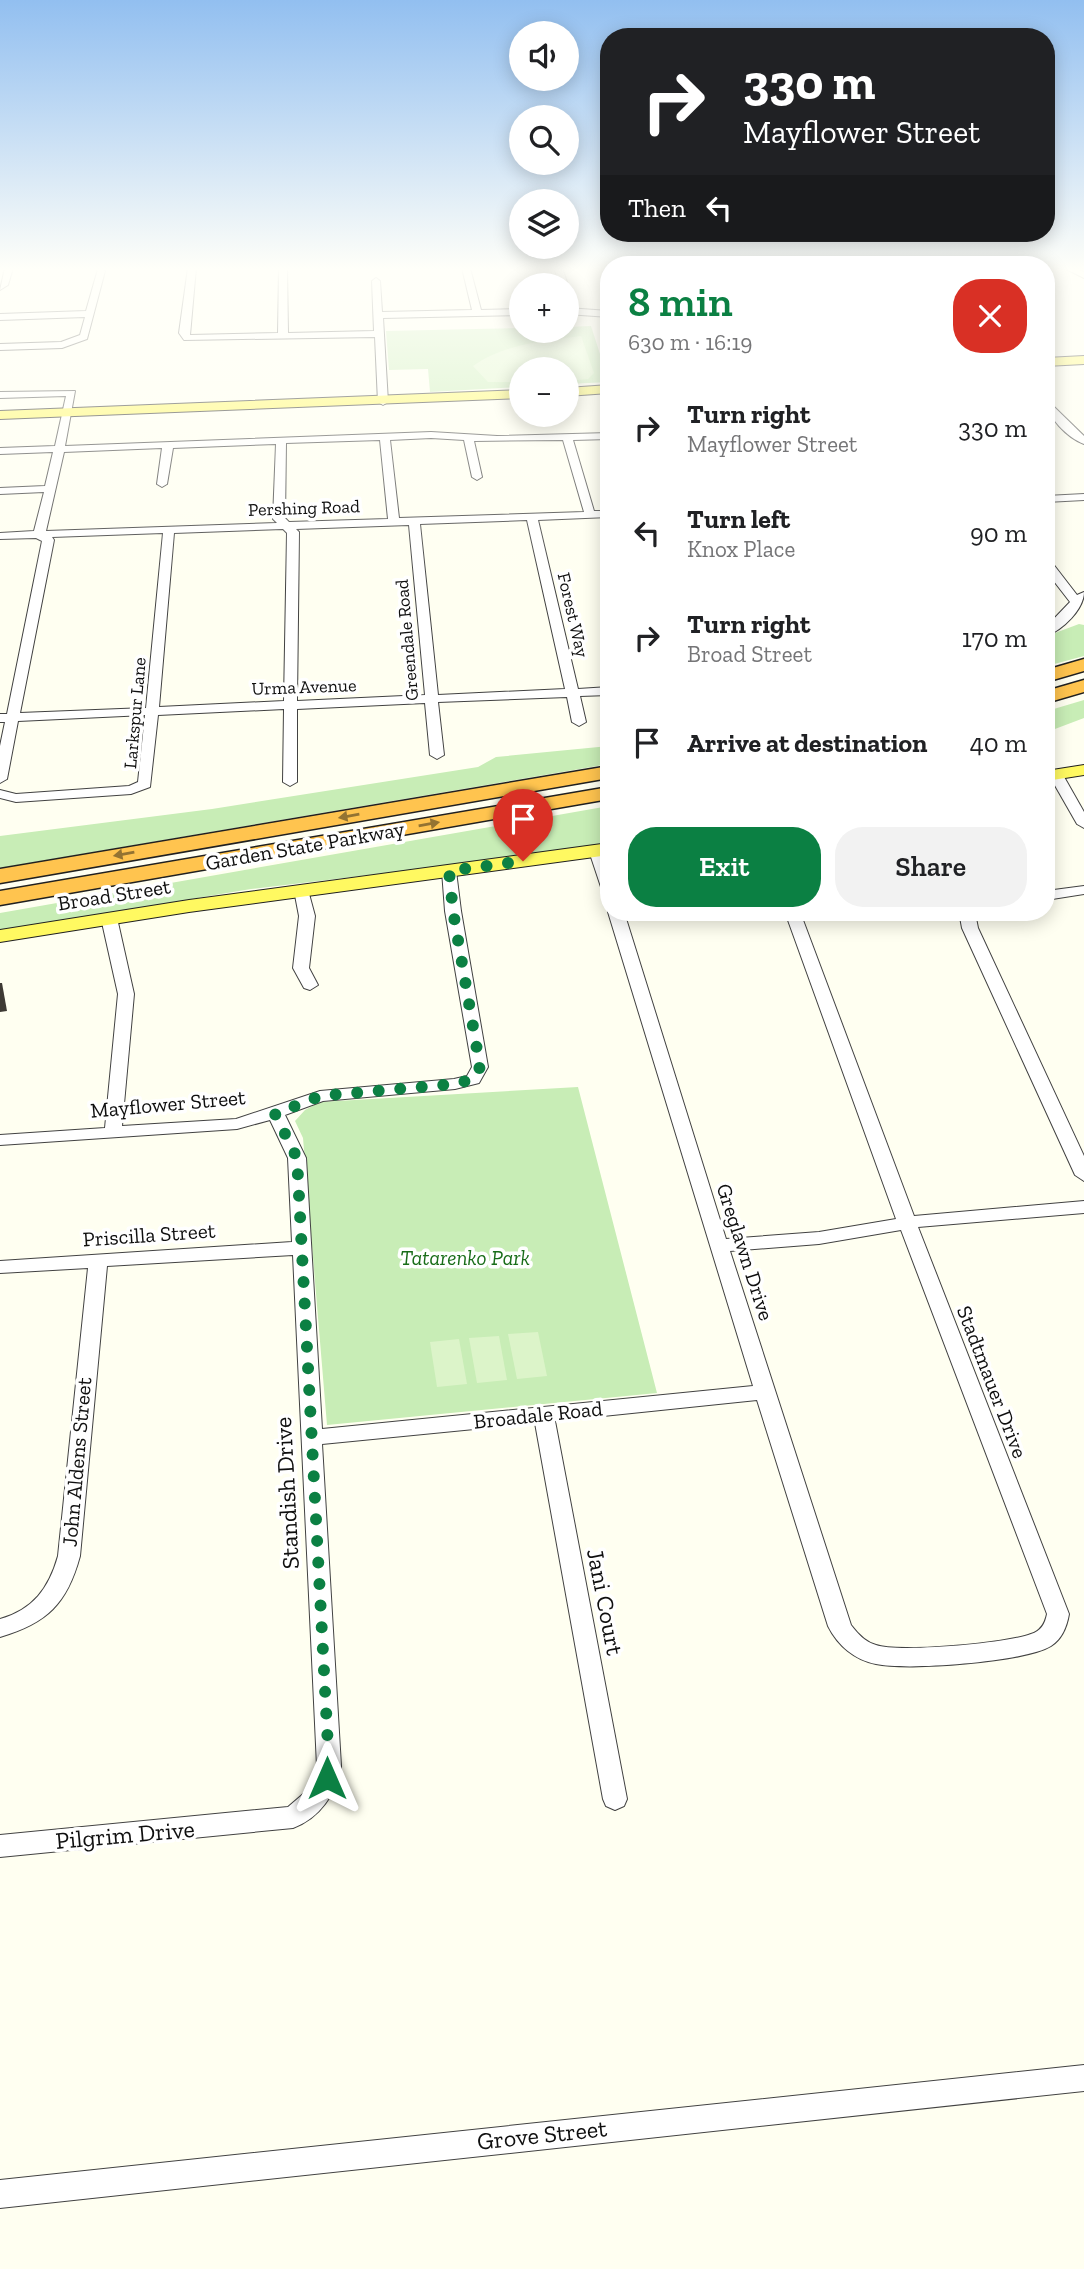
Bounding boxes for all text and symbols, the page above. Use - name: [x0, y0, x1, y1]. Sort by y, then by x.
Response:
- map controls: [509, 21, 579, 427]
- button: sound: [509, 21, 579, 91]
- text: 330 m: [743, 53, 876, 112]
- icon: right: [628, 56, 719, 147]
- button: search: [509, 105, 579, 175]
- text: Mayflower Street: [743, 113, 980, 151]
- button: layers: [509, 189, 579, 259]
- icon: left: [700, 189, 738, 227]
- text: Then: [628, 192, 686, 224]
- button: +: [509, 273, 579, 343]
- text: 8 min: [628, 276, 733, 327]
- button: close: [953, 279, 1027, 353]
- text: 630 m · 16:19: [628, 328, 753, 356]
- button: −: [509, 357, 579, 427]
- text: Turn right: [687, 398, 810, 430]
- icon: right: [628, 409, 666, 447]
- text: 330 m: [958, 412, 1027, 444]
- text: Mayflower Street: [687, 430, 857, 458]
- street label: Pershing Road: [248, 495, 360, 521]
- text: Turn left: [687, 503, 790, 535]
- icon: left: [628, 514, 666, 552]
- text: 90 m: [970, 517, 1027, 549]
- text: Knox Place: [687, 535, 795, 563]
- street label: Forest Way: [553, 570, 594, 660]
- street label: Greendale Road: [391, 578, 423, 702]
- text: Turn right: [687, 608, 810, 640]
- icon: right: [628, 619, 666, 657]
- text: 170 m: [962, 622, 1027, 654]
- text: Broad Street: [687, 640, 812, 668]
- street label: Larkspur Lane: [119, 656, 151, 770]
- street label: Urma Avenue: [251, 674, 357, 700]
- icon: arrive: [628, 724, 666, 762]
- text: Arrive at destination: [687, 727, 927, 759]
- text: 40 m: [970, 727, 1027, 759]
- pin: [493, 789, 553, 861]
- icon: arrive: [504, 800, 542, 838]
- one-way arrow: [337, 811, 359, 822]
- street label: Garden State Parkway: [204, 816, 407, 875]
- one-way arrow: [419, 818, 441, 829]
- button: Exit: [628, 827, 821, 907]
- button: Share: [835, 827, 1027, 907]
- one-way arrow: [113, 849, 135, 860]
- street label: Broad Street: [56, 873, 172, 916]
- street label: Mayflower Street: [89, 1084, 247, 1123]
- street label: Greglawn Drive: [712, 1180, 779, 1324]
- street label: Priscilla Street: [82, 1217, 216, 1252]
- park label: Tatarenko Park: [400, 1245, 530, 1270]
- street label: Stadtmauer Drive: [952, 1302, 1033, 1462]
- street label: John Aldens Street: [57, 1376, 96, 1548]
- street label: Broadale Road: [472, 1395, 604, 1434]
- street label: Standish Drive: [268, 1416, 305, 1570]
- street label: Jani Court: [581, 1546, 630, 1658]
- position arrow: [290, 1741, 364, 1815]
- street label: Pilgrim Drive: [54, 1814, 196, 1855]
- street label: Grove Street: [476, 2113, 608, 2156]

